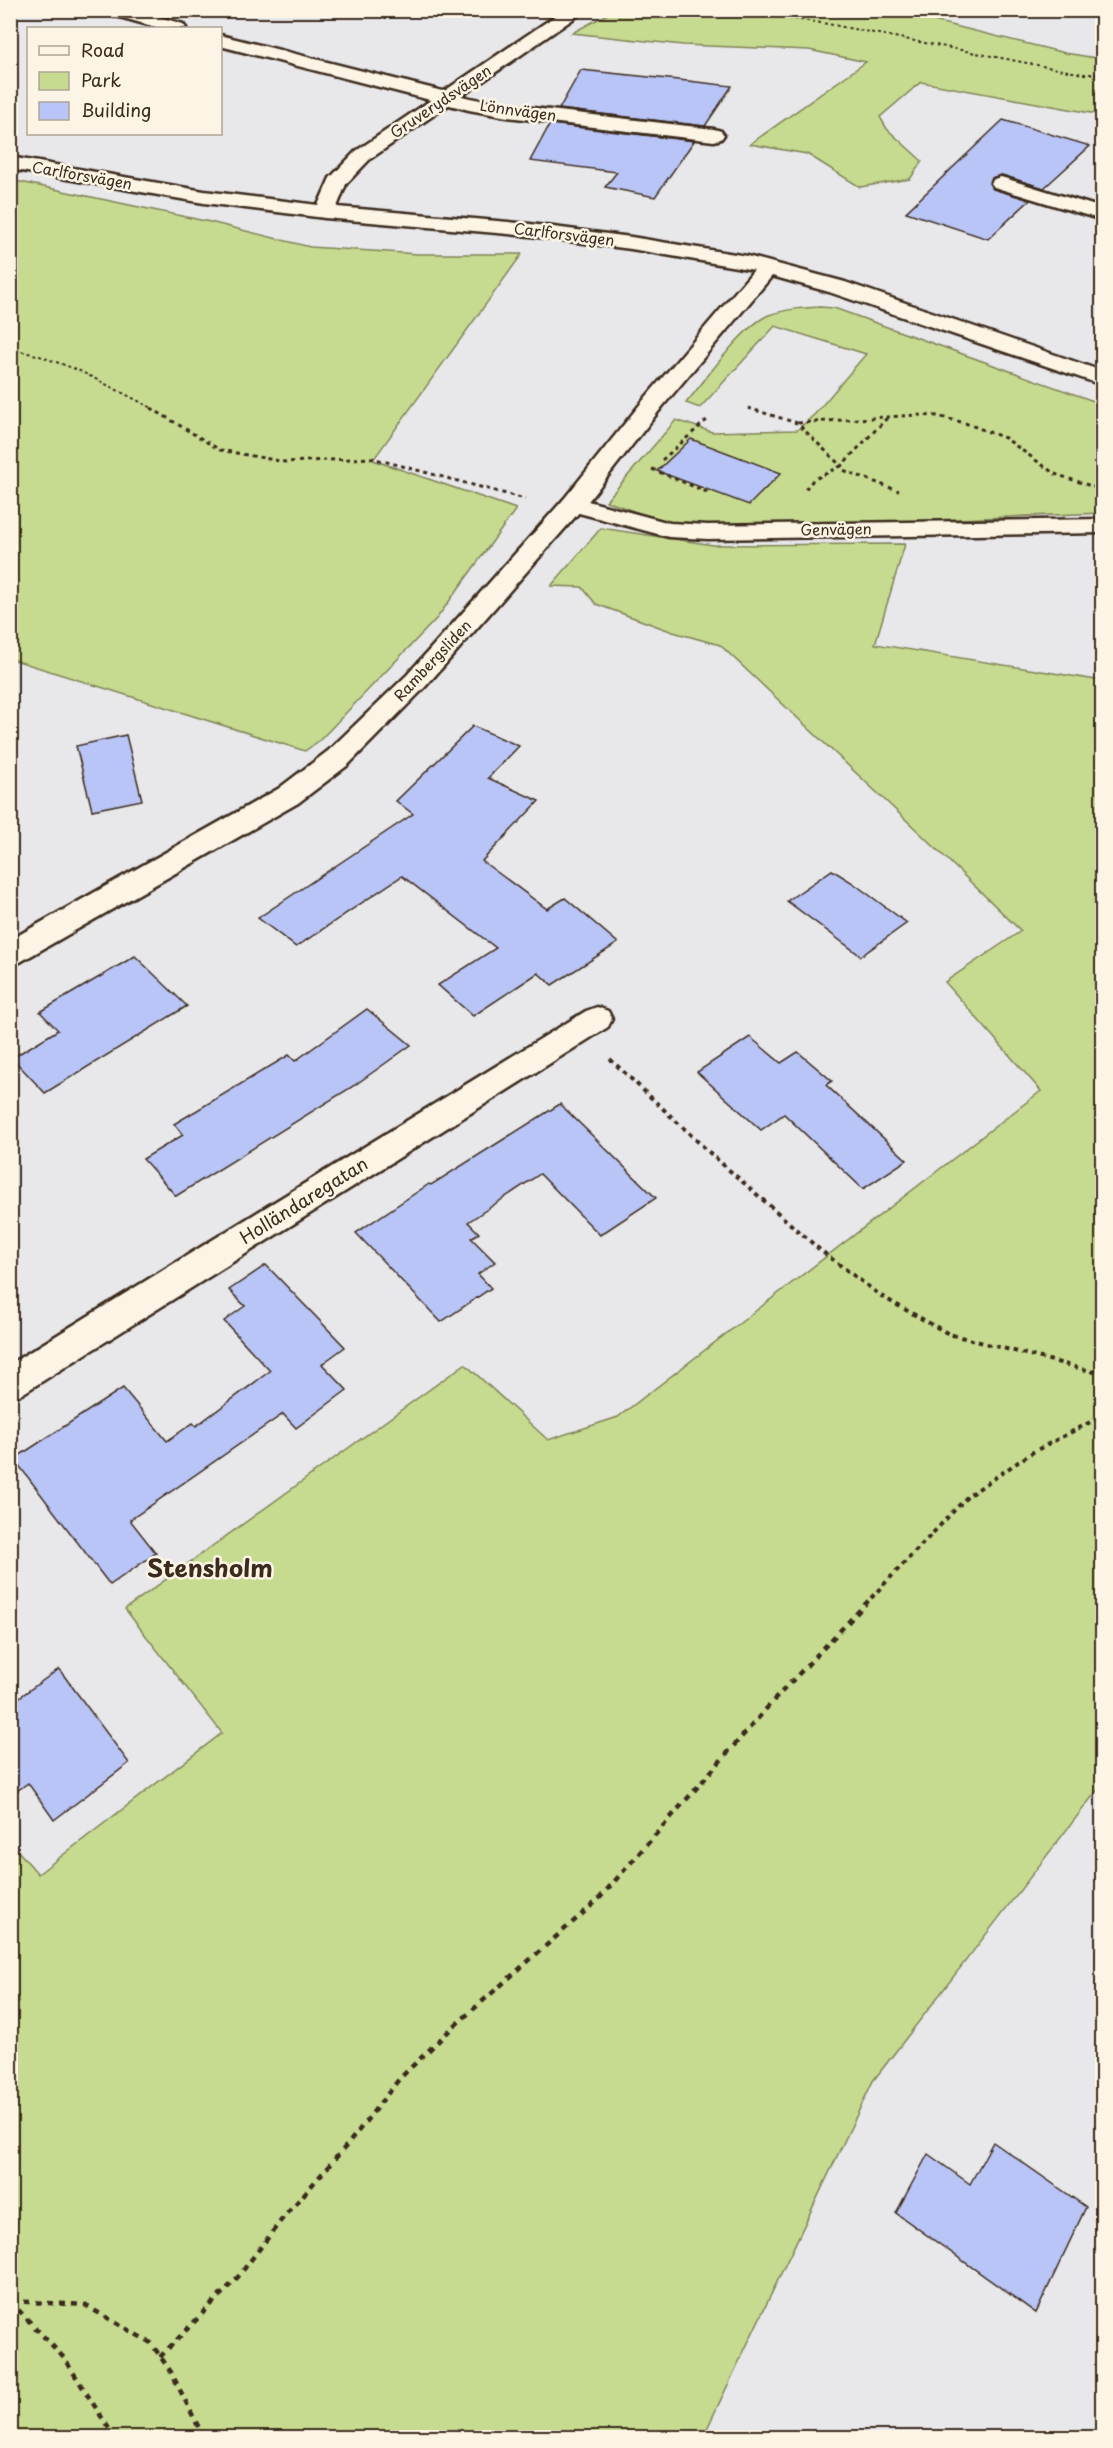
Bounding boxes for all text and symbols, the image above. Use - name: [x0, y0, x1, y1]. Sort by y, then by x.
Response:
- legend: [27, 27, 222, 135]
- text: Road: [81, 36, 125, 63]
- street label: Gruverydsvägen: [385, 58, 495, 143]
- text: Park: [81, 66, 121, 93]
- street label: Lönnvägen: [479, 93, 558, 126]
- text: Building: [81, 96, 151, 123]
- street label: Carlforsvägen: [30, 154, 134, 195]
- street label: Carlforsvägen: [513, 216, 616, 251]
- street label: Genvägen: [800, 516, 872, 541]
- street label: Rambergsliden: [388, 614, 476, 706]
- street label: Holländaregatan: [234, 1149, 373, 1250]
- district label: Stensholm: [147, 1549, 273, 1585]

